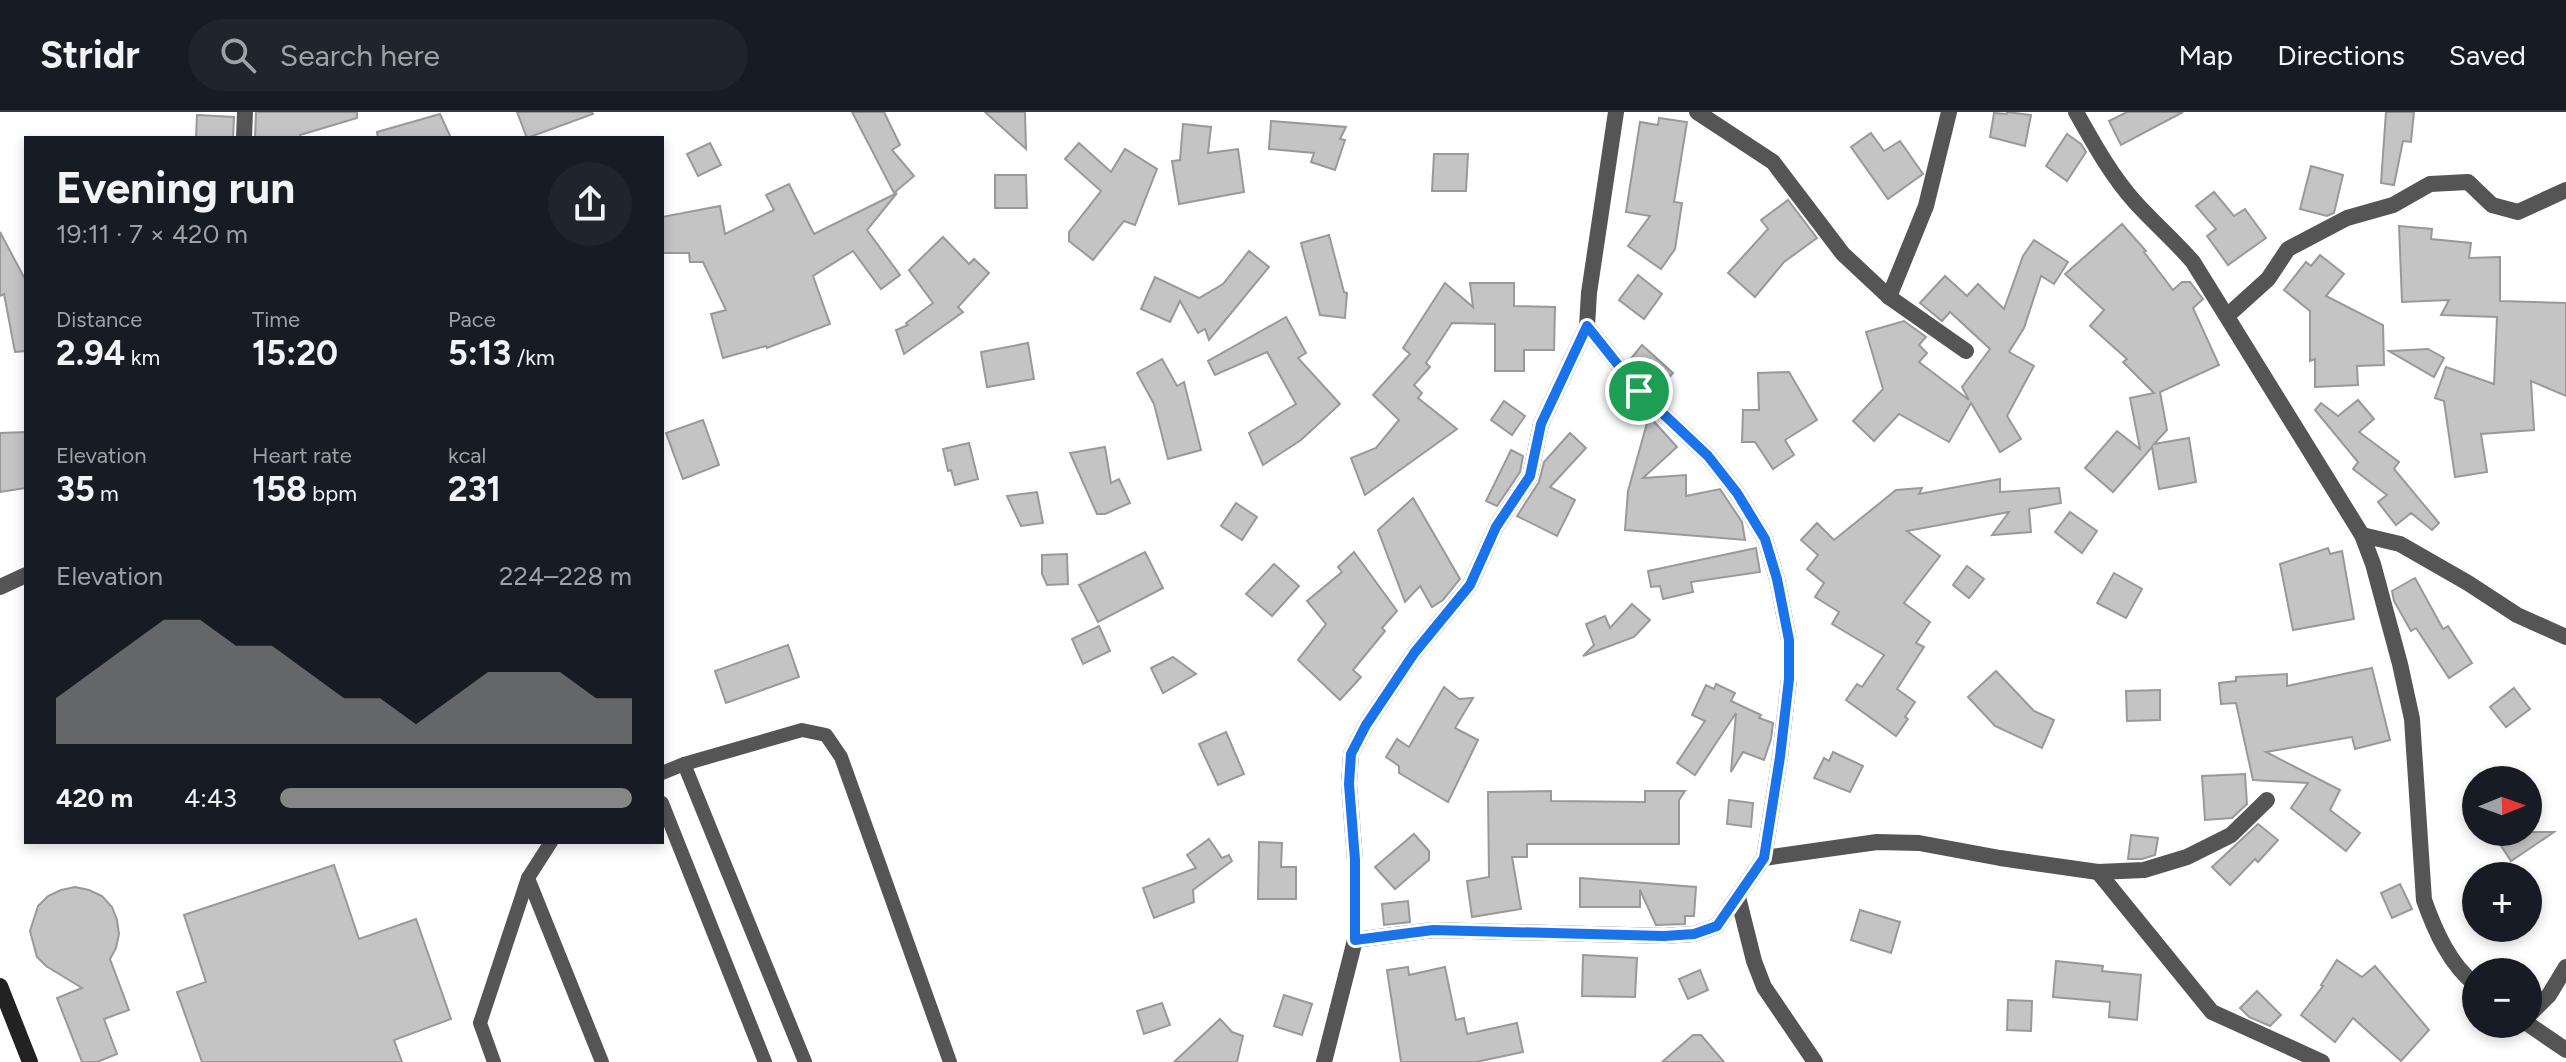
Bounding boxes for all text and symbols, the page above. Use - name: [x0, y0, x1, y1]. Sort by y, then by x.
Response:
- search box: [188, 19, 748, 91]
- text: Stridr: [40, 32, 140, 78]
- icon: search: [216, 33, 260, 77]
- text: Search here: [280, 37, 440, 74]
- text: Map: [2179, 38, 2233, 72]
- text: Directions: [2277, 38, 2405, 72]
- text: Saved: [2449, 38, 2526, 72]
- text: Evening run: [56, 161, 295, 214]
- button: share: [548, 162, 632, 246]
- text: 19:11 · 7 × 420 m: [56, 218, 248, 250]
- text: Distance: [56, 306, 142, 333]
- text: Time: [252, 306, 300, 333]
- text: Pace: [448, 306, 496, 333]
- text: 2.94: [56, 333, 125, 374]
- text: 15:20: [252, 333, 338, 374]
- text: 5:13: [448, 333, 511, 374]
- text: km: [125, 344, 160, 371]
- text: /km: [511, 344, 555, 371]
- pin: [1605, 357, 1673, 425]
- icon: arrive: [1617, 369, 1661, 413]
- text: Elevation: [56, 442, 146, 469]
- text: Heart rate: [252, 442, 352, 469]
- text: kcal: [448, 442, 486, 469]
- text: 35: [56, 469, 95, 510]
- text: 158: [252, 469, 307, 510]
- text: 231: [448, 469, 501, 510]
- text: m: [95, 480, 119, 507]
- text: bpm: [307, 480, 357, 507]
- text: Elevation: [56, 560, 163, 592]
- text: 224–228 m: [499, 560, 632, 592]
- north arrow: [2462, 766, 2542, 846]
- map controls: [2462, 766, 2542, 1038]
- text: 420 m: [56, 782, 133, 814]
- text: 4:43: [184, 782, 237, 814]
- button: +: [2462, 862, 2542, 942]
- button: −: [2462, 958, 2542, 1038]

